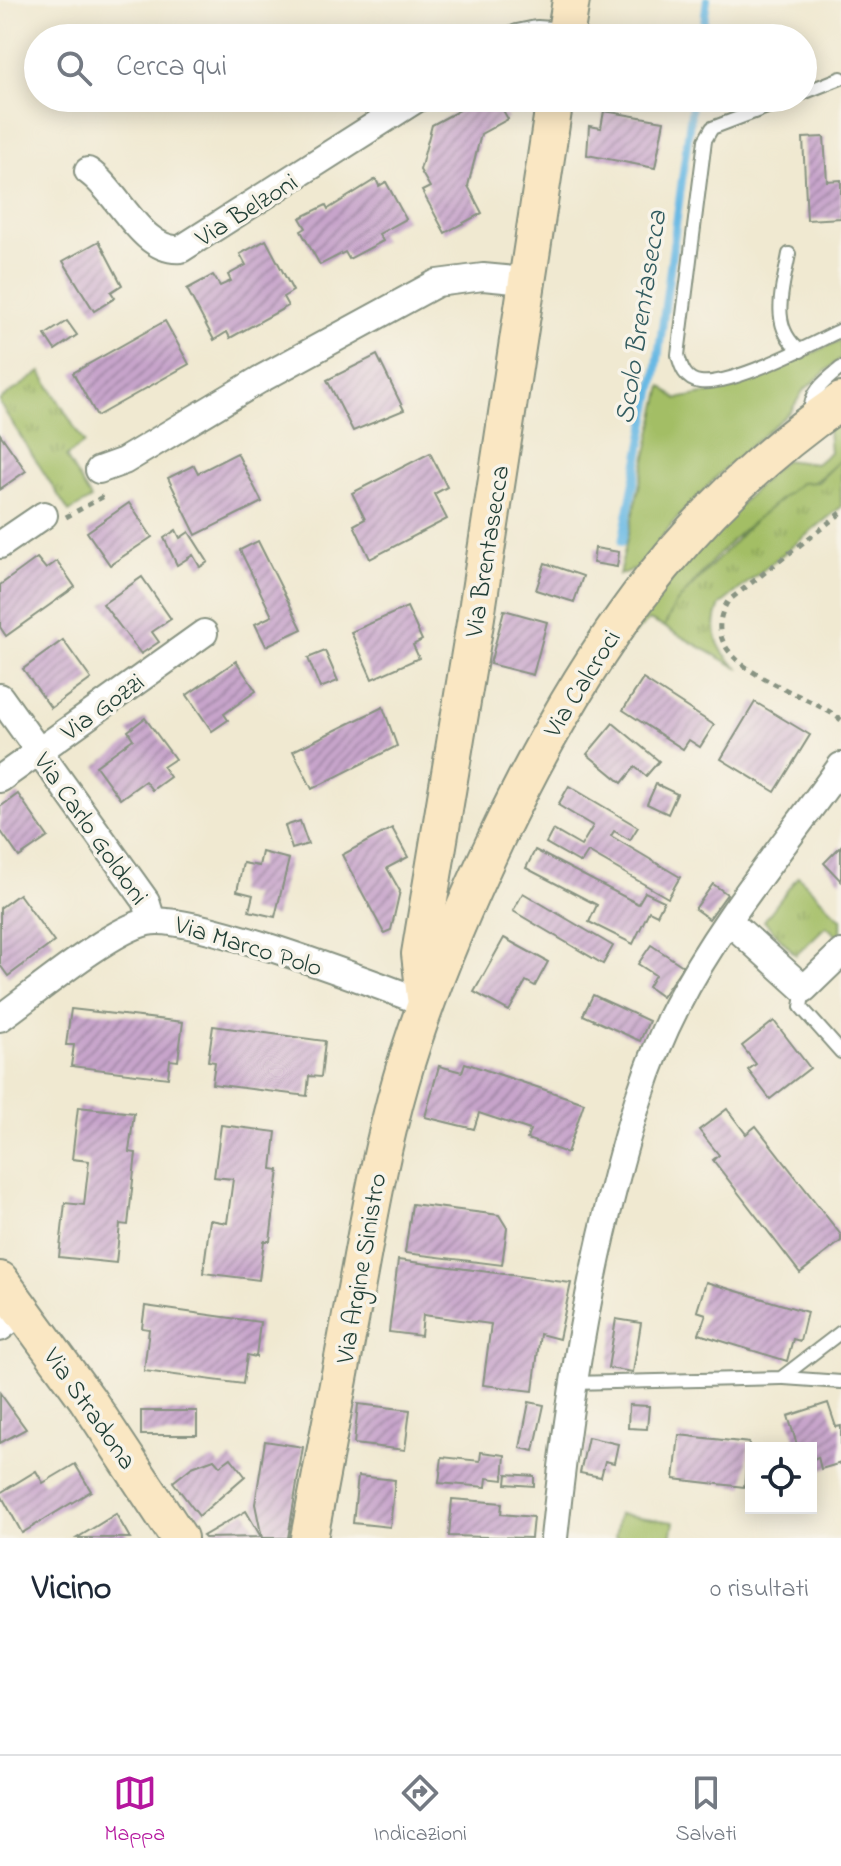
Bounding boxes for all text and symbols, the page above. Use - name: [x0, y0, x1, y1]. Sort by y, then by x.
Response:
- search box: [24, 24, 817, 112]
- icon: search: [52, 46, 96, 90]
- text: Cerca qui: [116, 46, 227, 90]
- street label: Via Belzoni: [188, 165, 306, 258]
- water label: Scolo Brentasecca: [605, 207, 680, 427]
- street label: Via Brentasecca: [456, 463, 521, 641]
- street label: Via Calcroci: [535, 623, 632, 747]
- street label: Via Gozzi: [53, 665, 153, 752]
- street label: Via Carlo Goldoni: [22, 745, 156, 914]
- street label: Via Marco Polo: [169, 907, 327, 988]
- street label: Via Argine Sinistro: [327, 1170, 398, 1368]
- street label: Via Stradona: [32, 1340, 145, 1478]
- map controls: [745, 1442, 817, 1514]
- button: locate: [745, 1442, 817, 1514]
- text: Vicino: [32, 1565, 111, 1615]
- text: 0 risultati: [710, 1571, 809, 1609]
- tab: Mappa: [104, 1771, 165, 1851]
- tab: Indicazioni: [374, 1771, 467, 1851]
- tab: Salvati: [675, 1771, 737, 1851]

